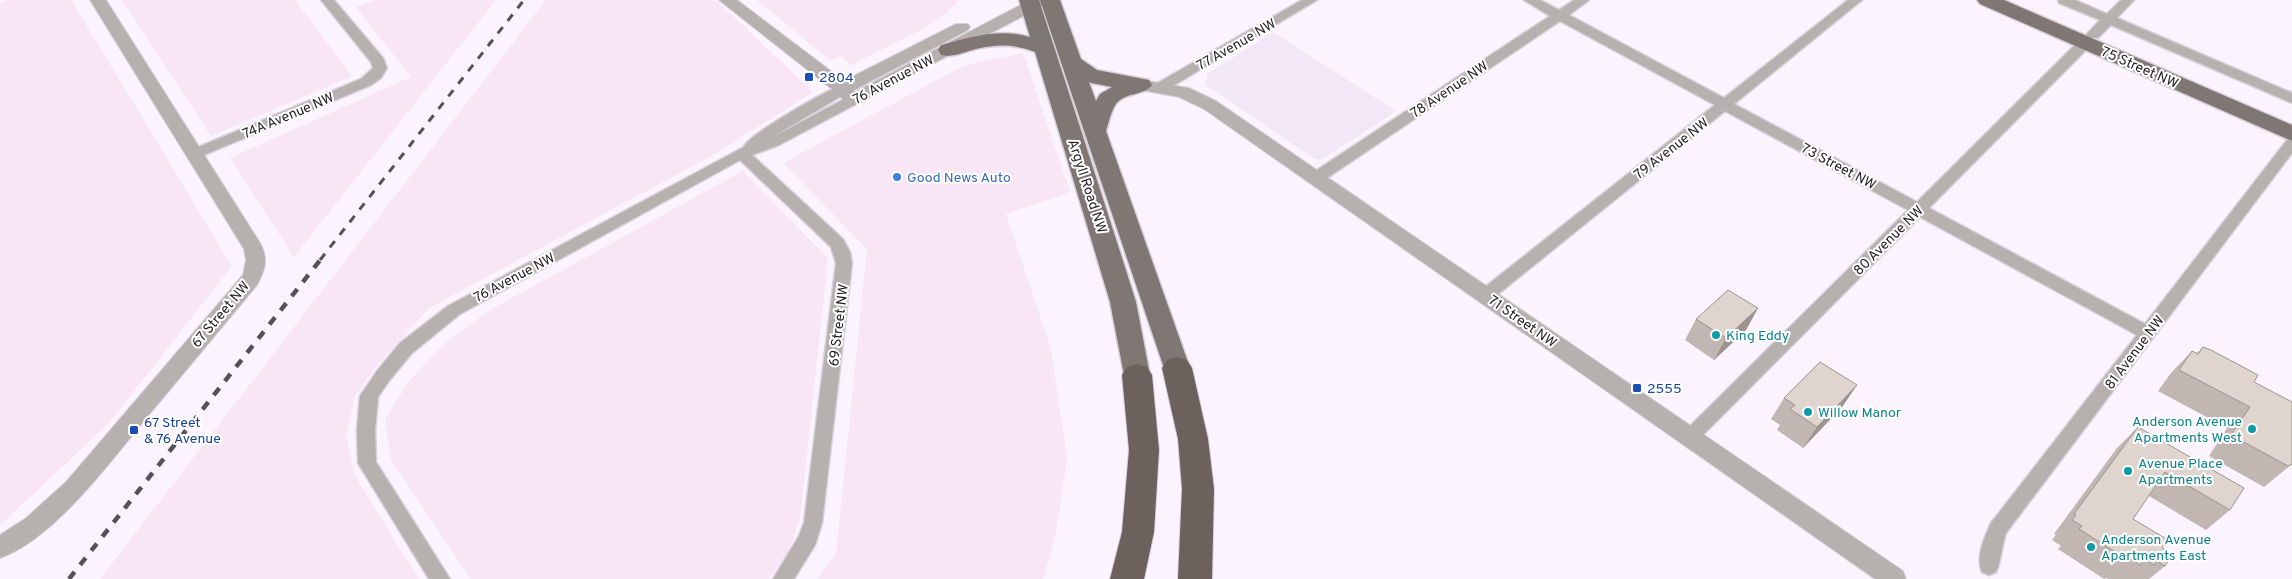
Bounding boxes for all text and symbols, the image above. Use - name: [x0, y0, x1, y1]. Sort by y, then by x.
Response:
- street label: 77 Avenue NW: [1194, 16, 1280, 75]
- street label: 75 Street NW: [2098, 44, 2181, 93]
- street label: 76 Avenue NW: [850, 52, 937, 109]
- street label: 78 Avenue NW: [1408, 58, 1492, 122]
- place label: 2804: [819, 70, 854, 87]
- marker: 2804: [803, 71, 815, 83]
- street label: 74A Avenue NW: [240, 89, 337, 143]
- street label: 79 Avenue NW: [1631, 115, 1713, 184]
- street label: Argyll Road NW: [1063, 137, 1110, 236]
- street label: 73 Street NW: [1798, 141, 1879, 194]
- place label: Good News Auto: [907, 170, 1011, 187]
- marker: Good News Auto: [891, 171, 903, 183]
- street label: 80 Avenue NW: [1851, 202, 1928, 280]
- street label: 76 Avenue NW: [471, 250, 558, 307]
- street label: 67 Street NW: [188, 278, 254, 352]
- street label: 69 Street NW: [826, 283, 853, 367]
- street label: 71 Street NW: [1485, 292, 1560, 352]
- street label: 81 Avenue NW: [2102, 312, 2169, 393]
- place label: King Eddy: [1726, 328, 1789, 345]
- marker: King Eddy: [1710, 329, 1722, 341]
- place label: 2555: [1647, 381, 1682, 398]
- marker: 2555: [1631, 382, 1643, 394]
- place label: Willow Manor: [1818, 405, 1902, 422]
- marker: Willow Manor: [1802, 406, 1814, 418]
- place label: Anderson Avenue Apartments West: [2132, 414, 2242, 447]
- place label: 67 Street & 76 Avenue: [144, 415, 221, 448]
- marker: Anderson Avenue Apartments West: [2246, 423, 2258, 435]
- marker: 67 Street & 76 Avenue: [128, 424, 140, 436]
- place label: Avenue Place Apartments: [2138, 456, 2223, 489]
- marker: Avenue Place Apartments: [2122, 465, 2134, 477]
- place label: Anderson Avenue Apartments East: [2101, 532, 2211, 565]
- marker: Anderson Avenue Apartments East: [2085, 541, 2097, 553]

